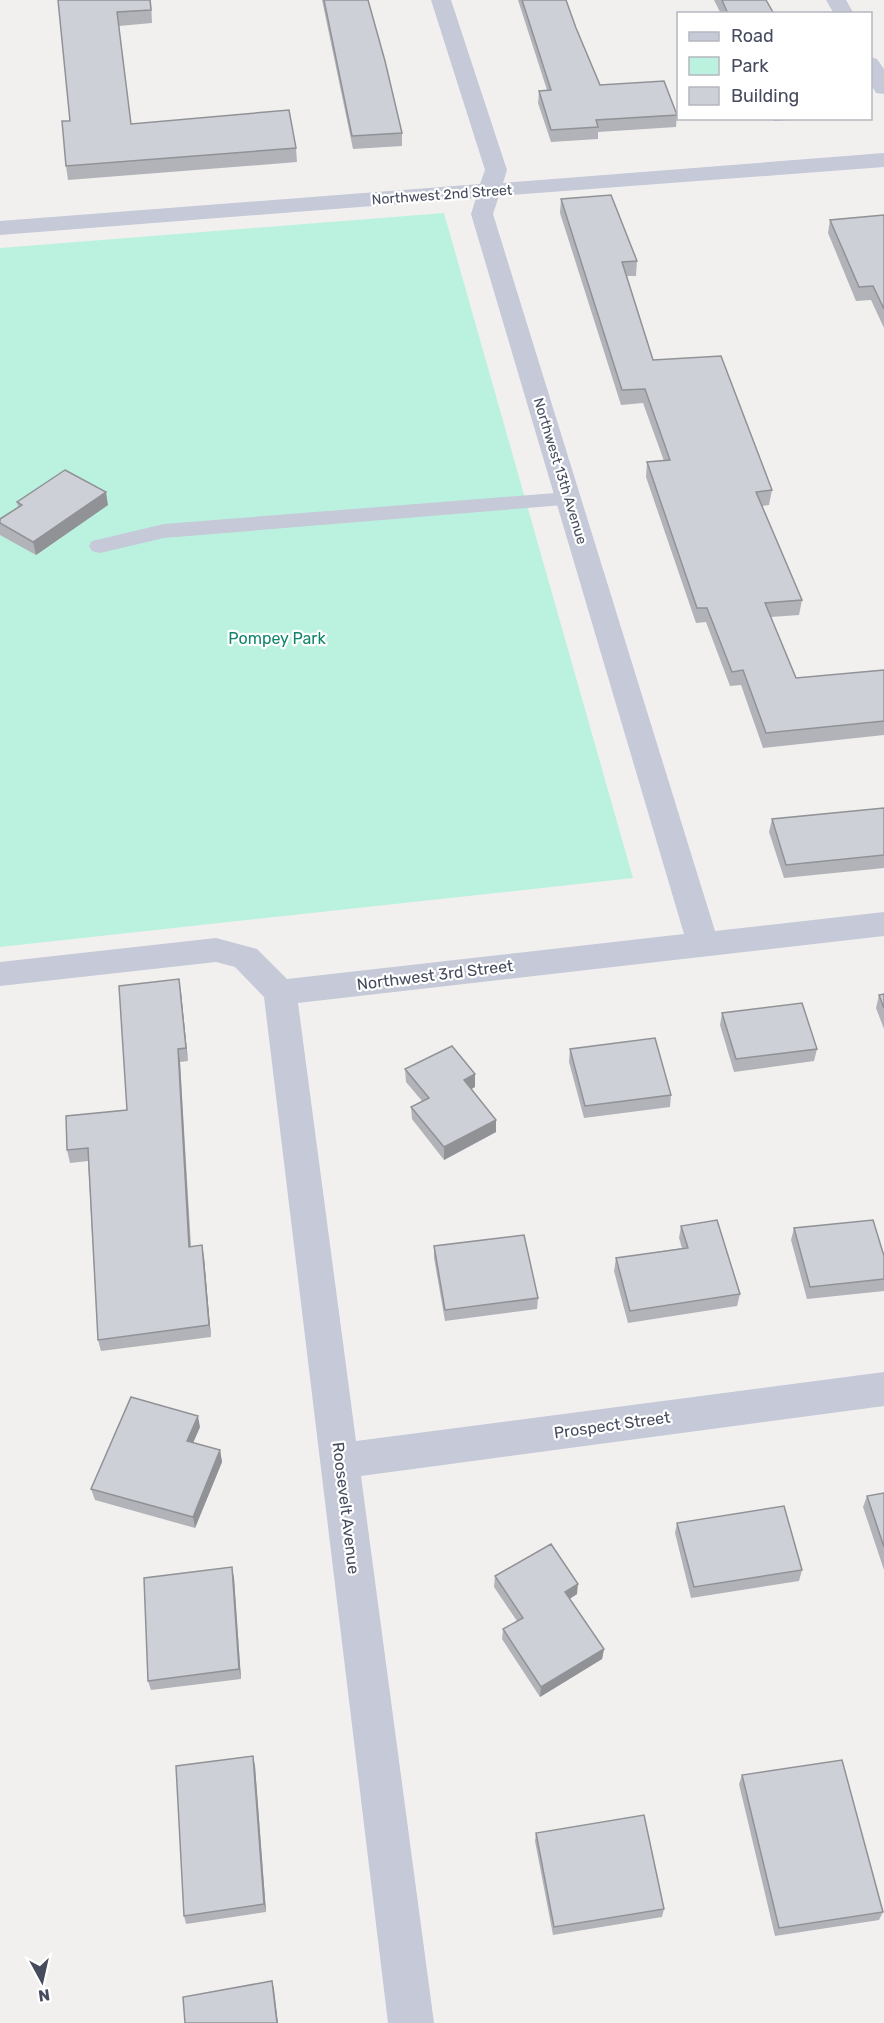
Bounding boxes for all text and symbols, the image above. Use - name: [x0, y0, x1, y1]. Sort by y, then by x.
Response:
- legend: [677, 12, 872, 120]
- text: Road: [731, 25, 774, 47]
- text: Park: [731, 55, 769, 77]
- text: Building: [731, 85, 799, 107]
- street label: Northwest 2nd Street: [371, 182, 513, 208]
- street label: Northwest 13th Avenue: [530, 396, 590, 547]
- park label: Pompey Park: [228, 629, 326, 648]
- street label: Northwest 3rd Street: [356, 956, 514, 994]
- street label: Prospect Street: [553, 1407, 671, 1443]
- street label: Roosevelt Avenue: [328, 1441, 364, 1575]
- north arrow: [12, 1951, 72, 2011]
- text: N: [37, 1985, 51, 2006]

